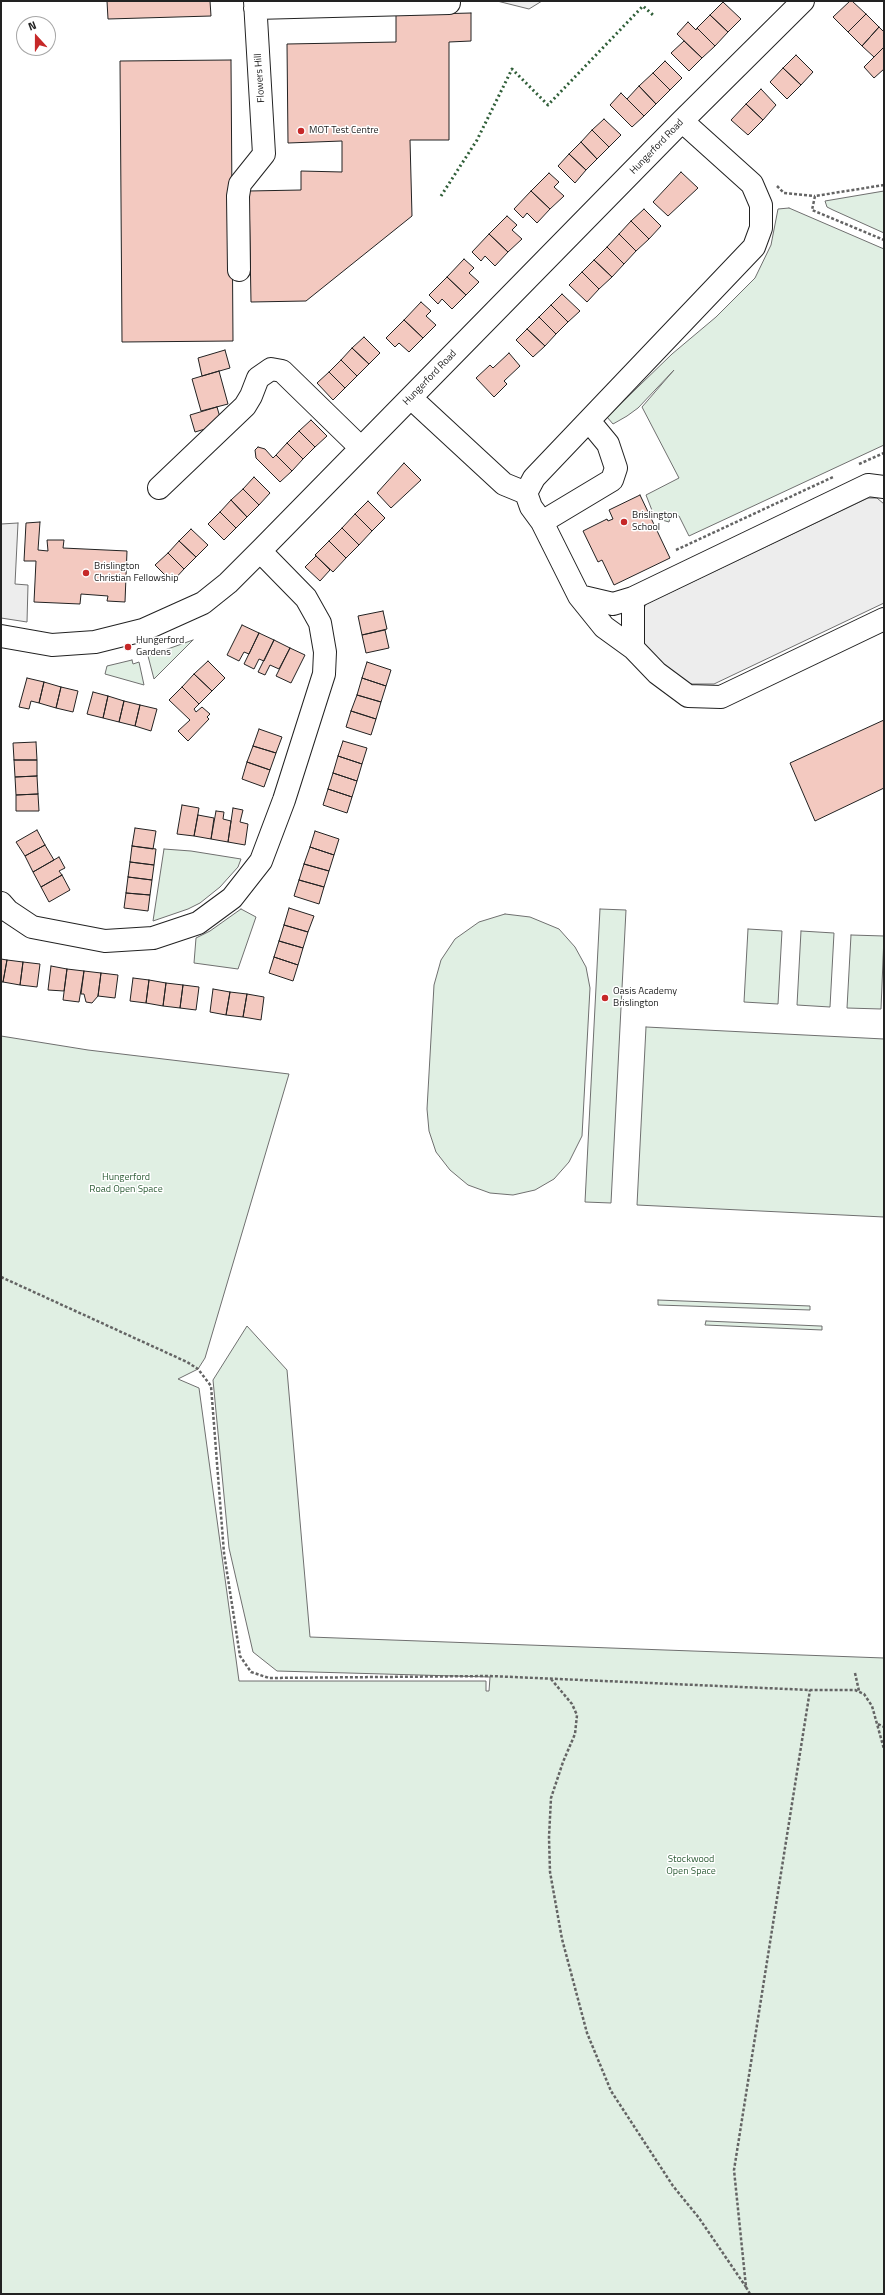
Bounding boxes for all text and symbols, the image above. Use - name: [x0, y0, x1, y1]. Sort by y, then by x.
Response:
- north arrow: [16, 16, 56, 56]
- text: N: [26, 17, 38, 35]
- street label: Flowers Hill: [252, 53, 268, 103]
- street label: Hungerford Road: [628, 117, 686, 177]
- place label: MOT Test Centre: [309, 125, 379, 137]
- marker: MOT Test Centre: [296, 126, 306, 136]
- street label: Hungerford Road: [401, 348, 459, 408]
- place label: Brislington School: [632, 510, 678, 534]
- marker: Brislington School: [619, 517, 629, 527]
- place label: Brislington Christian Fellowship: [94, 561, 178, 584]
- marker: Brislington Christian Fellowship: [81, 568, 91, 578]
- place label: Hungerford Gardens: [136, 635, 184, 658]
- marker: Hungerford Gardens: [123, 642, 133, 652]
- place label: Oasis Academy Brislington: [613, 986, 677, 1010]
- marker: Oasis Academy Brislington: [600, 993, 610, 1003]
- park label: Hungerford Road Open Space: [89, 1172, 163, 1196]
- park label: Stockwood Open Space: [666, 1854, 716, 1878]

